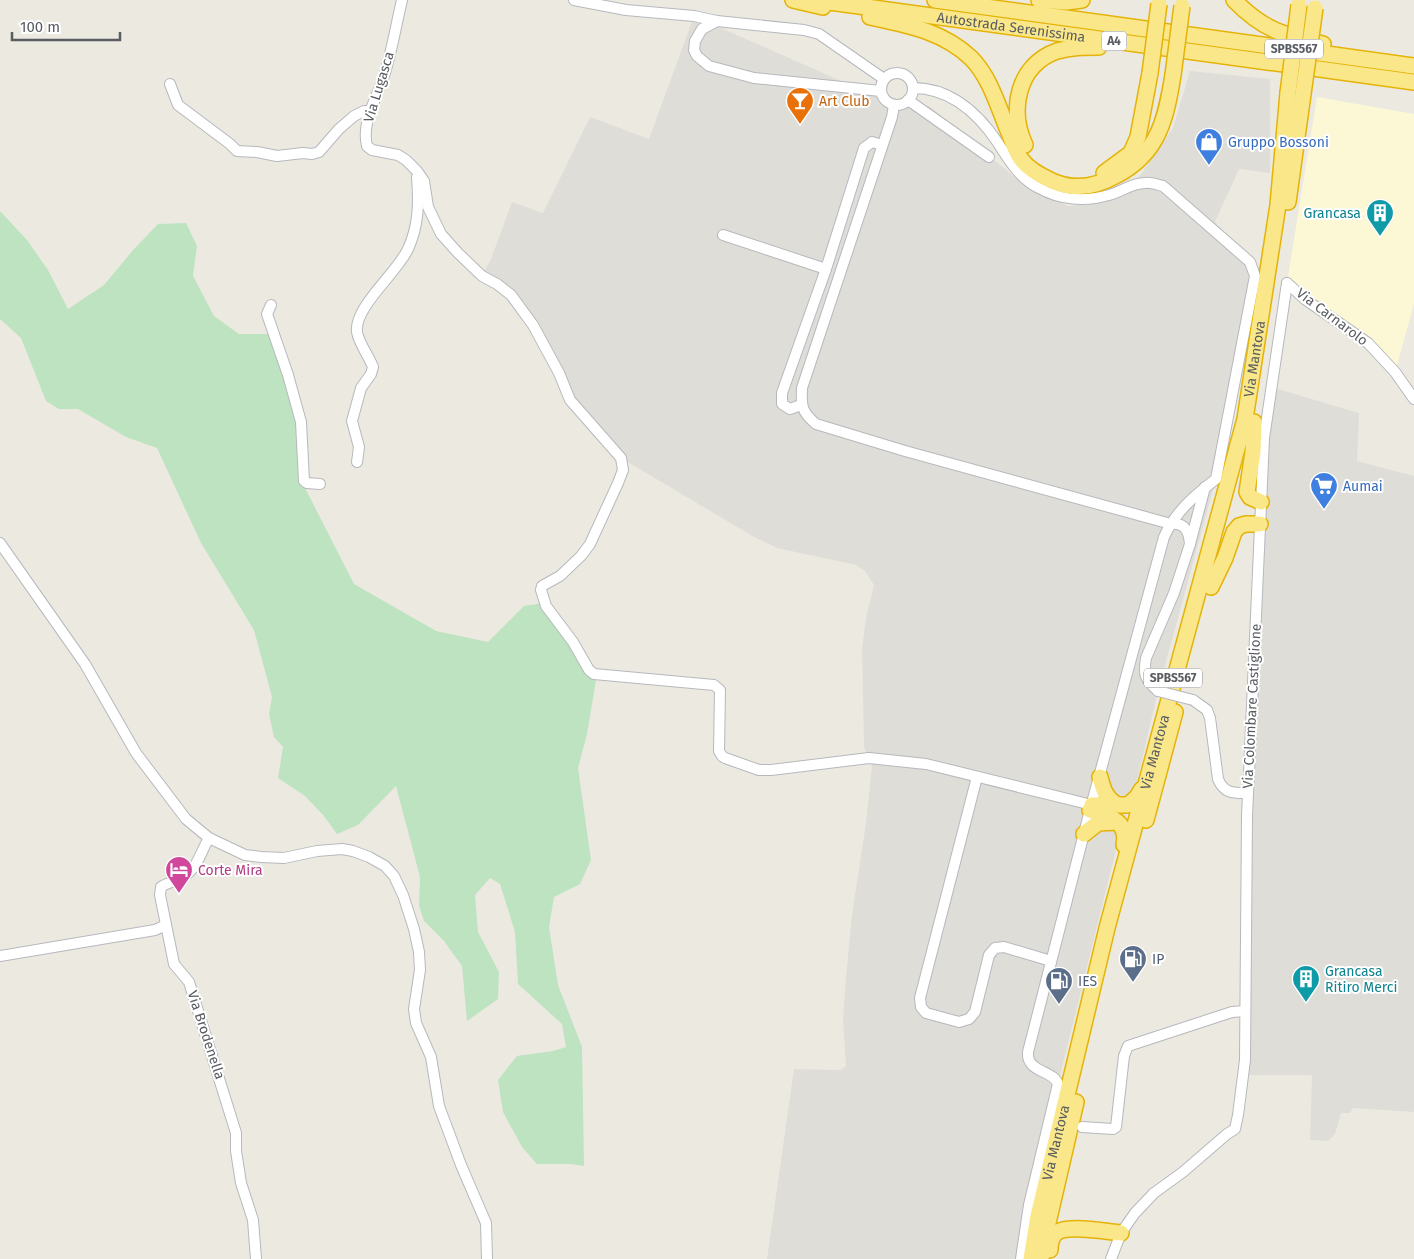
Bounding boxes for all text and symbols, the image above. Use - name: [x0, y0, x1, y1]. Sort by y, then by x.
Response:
- street label: Autostrada Serenissima: [936, 8, 1086, 45]
- scale bar: [12, 10, 120, 42]
- text: 100 m: [20, 18, 60, 36]
- road number: A4: [1102, 31, 1126, 50]
- road number: SPBS567: [1265, 40, 1323, 59]
- street label: Via Lugasca: [360, 50, 398, 124]
- bar icon: Art Club: [785, 86, 815, 125]
- place label: Art Club: [819, 93, 869, 110]
- shop icon: Gruppo Bossoni: [1194, 127, 1224, 166]
- place label: Gruppo Bossoni: [1228, 134, 1329, 151]
- building icon: Grancasa: [1365, 198, 1395, 237]
- place label: Grancasa: [1303, 205, 1361, 222]
- street label: Via Carnarolo: [1293, 285, 1371, 349]
- street label: Via Mantova: [1240, 319, 1269, 398]
- supermarket icon: Aumai: [1309, 471, 1339, 510]
- place label: Aumai: [1343, 478, 1383, 495]
- street label: Via Colombare Castiglione: [1239, 623, 1265, 789]
- road number: SPBS567: [1144, 668, 1202, 688]
- street label: Via Mantova: [1136, 713, 1173, 792]
- hotel icon: Corte Mira: [164, 855, 194, 894]
- place label: Corte Mira: [198, 862, 263, 879]
- fuel station icon: IP: [1118, 944, 1148, 983]
- place label: IP: [1152, 951, 1164, 968]
- place label: Grancasa Ritiro Merci: [1325, 963, 1397, 996]
- building icon: Grancasa Ritiro Merci: [1291, 964, 1321, 1003]
- fuel station icon: IES: [1044, 966, 1074, 1005]
- place label: IES: [1078, 973, 1097, 990]
- street label: Via Brodenella: [184, 988, 228, 1082]
- street label: Via Mantova: [1038, 1103, 1073, 1182]

